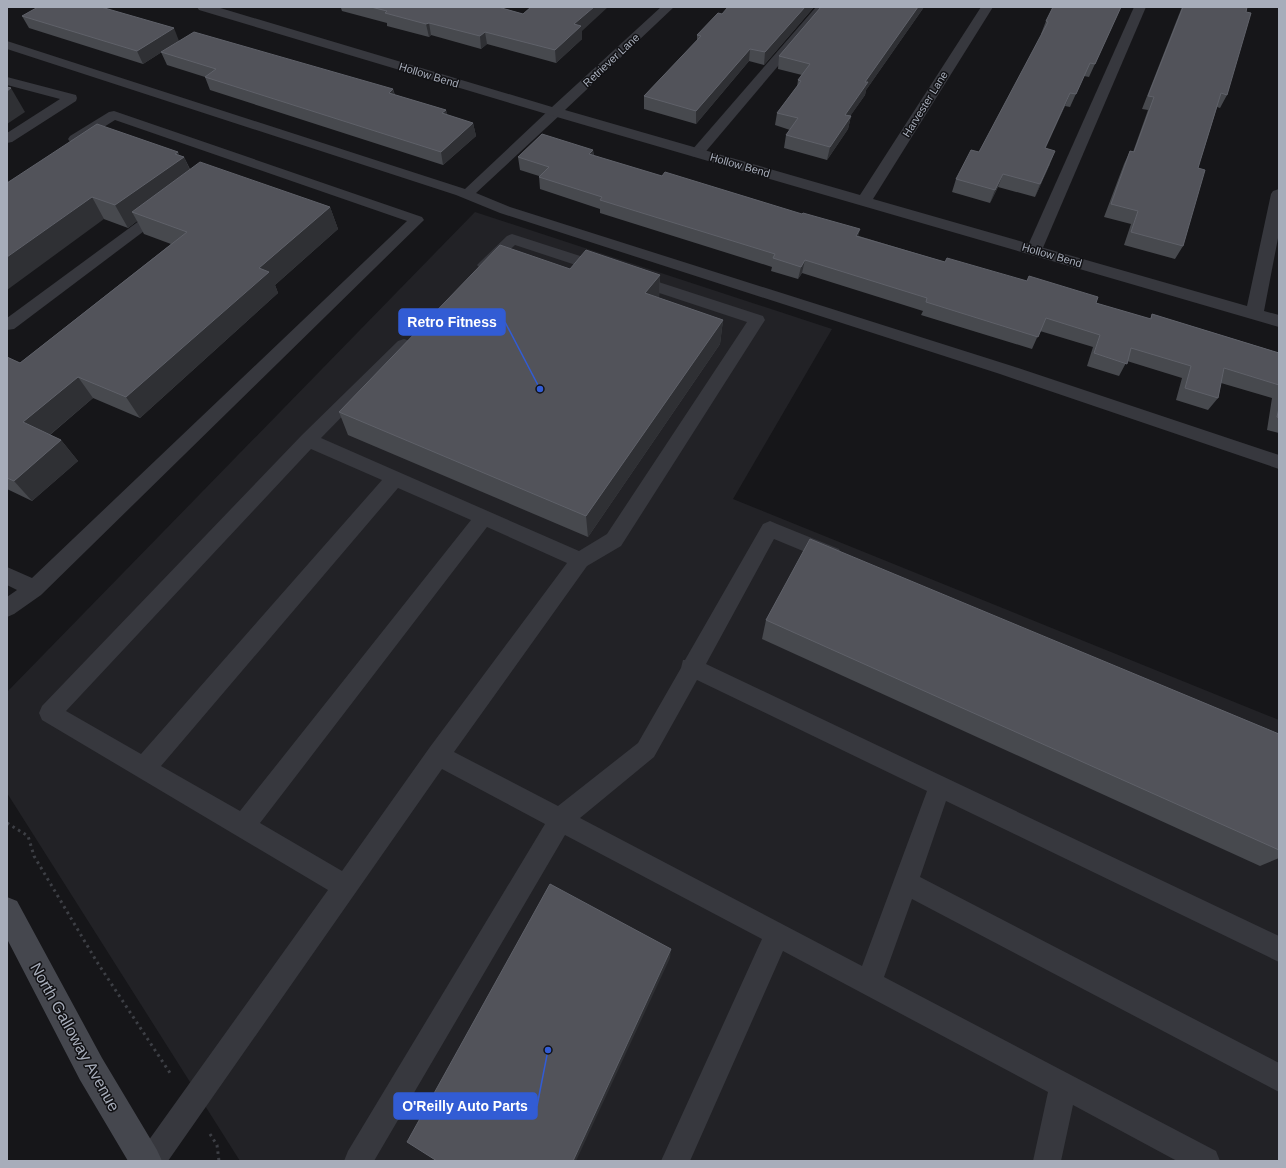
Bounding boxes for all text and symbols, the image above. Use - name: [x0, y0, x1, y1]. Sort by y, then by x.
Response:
- street label: Retriever Lane: [581, 31, 641, 89]
- street label: Hollow Bend: [398, 60, 460, 90]
- street label: Harvester Lane: [900, 69, 950, 139]
- street label: Hollow Bend: [709, 151, 771, 179]
- street label: Hollow Bend: [1021, 241, 1083, 269]
- callout: Retro Fitness: [399, 309, 505, 335]
- text: Retro Fitness: [407, 314, 497, 330]
- street label: North Galloway Avenue: [27, 960, 123, 1114]
- callout: O'Reilly Auto Parts: [394, 1093, 537, 1119]
- text: O'Reilly Auto Parts: [402, 1098, 528, 1114]

